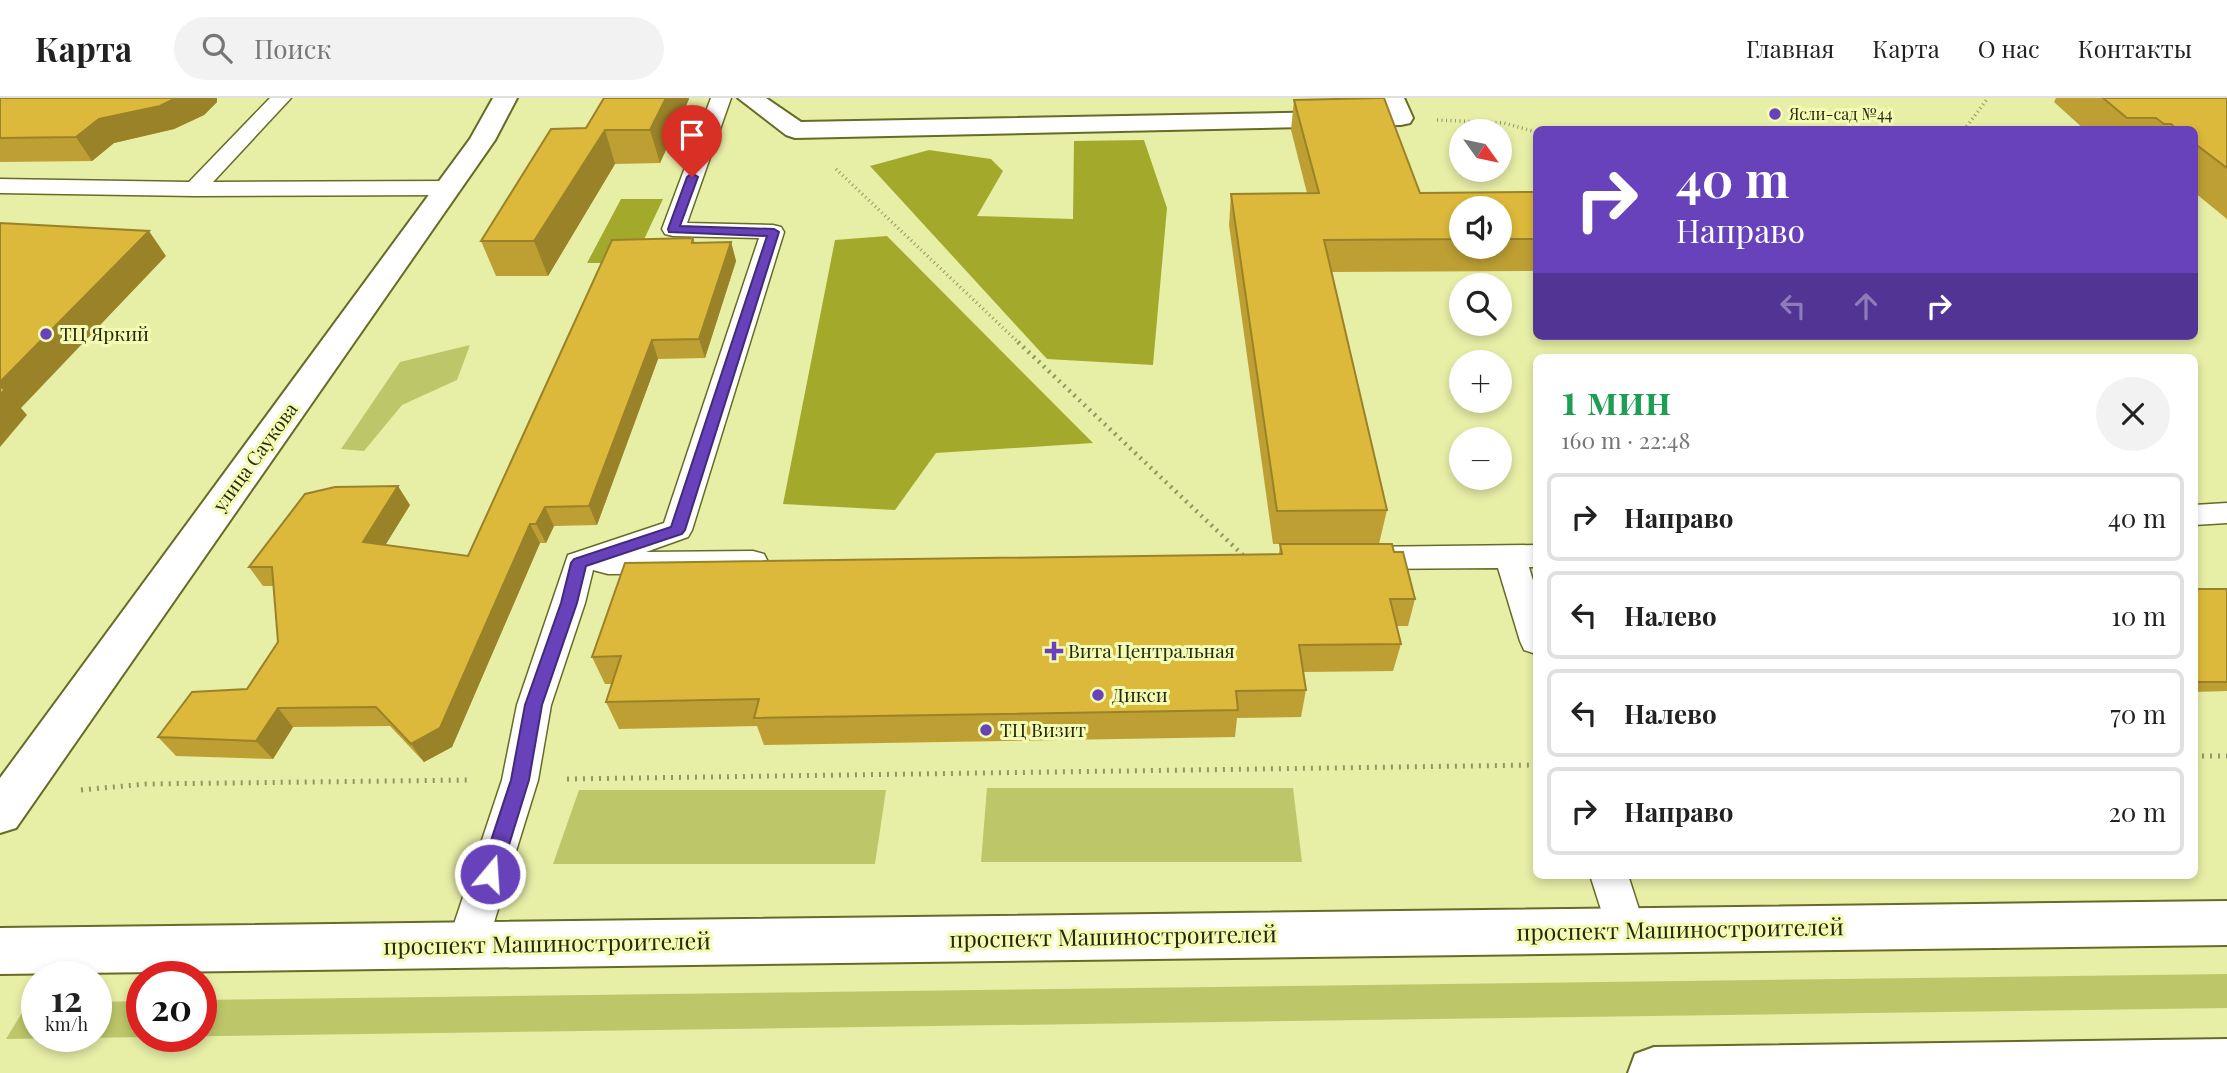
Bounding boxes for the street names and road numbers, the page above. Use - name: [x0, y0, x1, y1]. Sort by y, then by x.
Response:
- street label: улица Саукова: [205, 396, 303, 517]
- street label: проспект Машиностроителей: [1516, 910, 1844, 947]
- street label: проспект Машиностроителей: [949, 917, 1277, 954]
- street label: проспект Машиностроителей: [383, 924, 711, 961]

